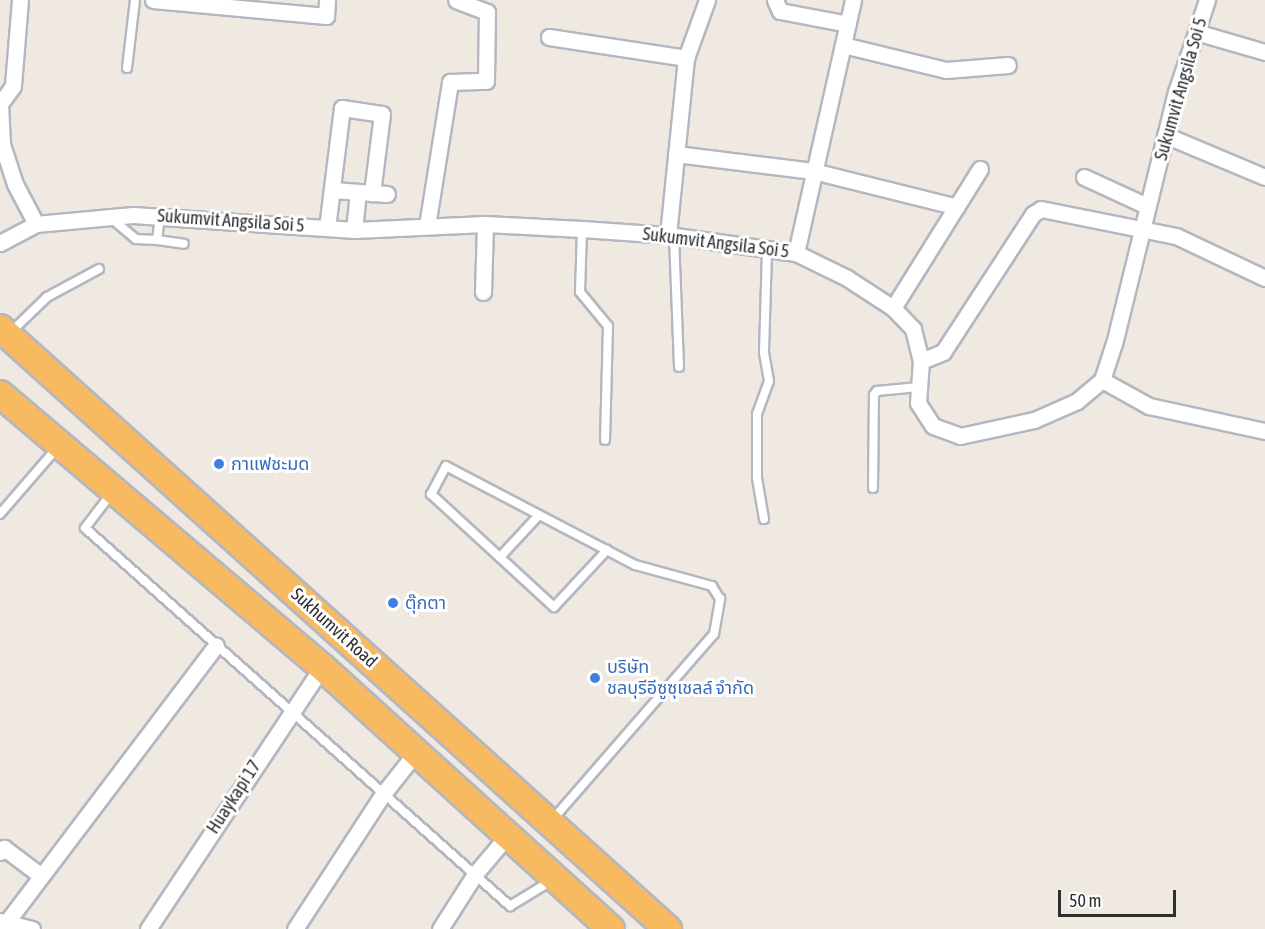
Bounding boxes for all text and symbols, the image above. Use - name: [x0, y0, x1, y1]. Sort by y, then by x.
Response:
- street label: Sukumvit Angsila Soi 5: [1150, 15, 1212, 163]
- street label: Sukumvit Angsila Soi 5: [157, 205, 305, 237]
- street label: Sukumvit Angsila Soi 5: [641, 223, 791, 263]
- place label: กาแฟชะมด: [231, 453, 309, 475]
- marker: กาแฟชะมด: [212, 457, 226, 471]
- street label: Sukhumvit Road: [287, 584, 381, 672]
- place label: ตุ๊กตา: [405, 592, 446, 614]
- marker: ตุ๊กตา: [386, 596, 400, 610]
- place label: บริษัท ชลบุรีอีซูซุเชลล์ จำกัด: [607, 657, 754, 700]
- marker: บริษัท ชลบุรีอีซูซุเชลล์ จำกัด: [588, 671, 602, 685]
- street label: Huaykapi 17: [202, 756, 266, 838]
- scale bar: [1061, 878, 1180, 916]
- text: 50 m: [1069, 890, 1101, 911]

